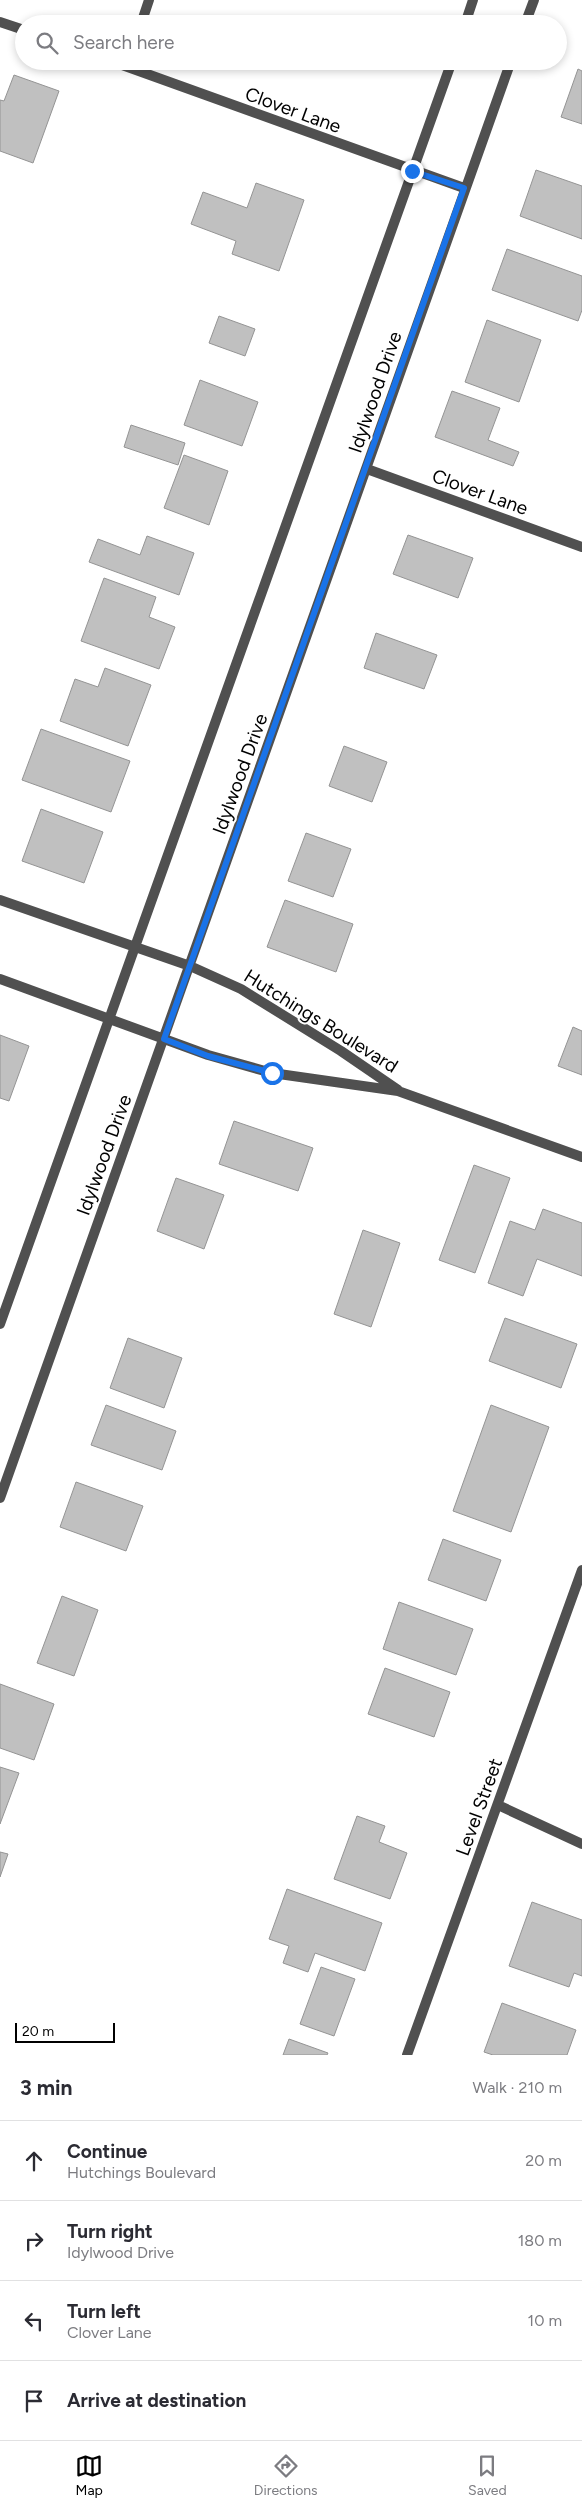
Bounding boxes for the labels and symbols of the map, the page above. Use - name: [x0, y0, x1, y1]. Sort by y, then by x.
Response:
- street label: Clover Lane: [242, 82, 344, 138]
- route end: [401, 160, 424, 183]
- street label: Idylwood Drive: [343, 328, 407, 456]
- street label: Clover Lane: [429, 464, 531, 520]
- street label: Idylwood Drive: [207, 710, 273, 838]
- street label: Hutchings Boulevard: [240, 964, 402, 1078]
- route start: [261, 1062, 284, 1085]
- street label: Idylwood Drive: [71, 1091, 137, 1219]
- street label: Level Street: [451, 1755, 507, 1859]
- scale bar: [15, 2020, 115, 2043]

